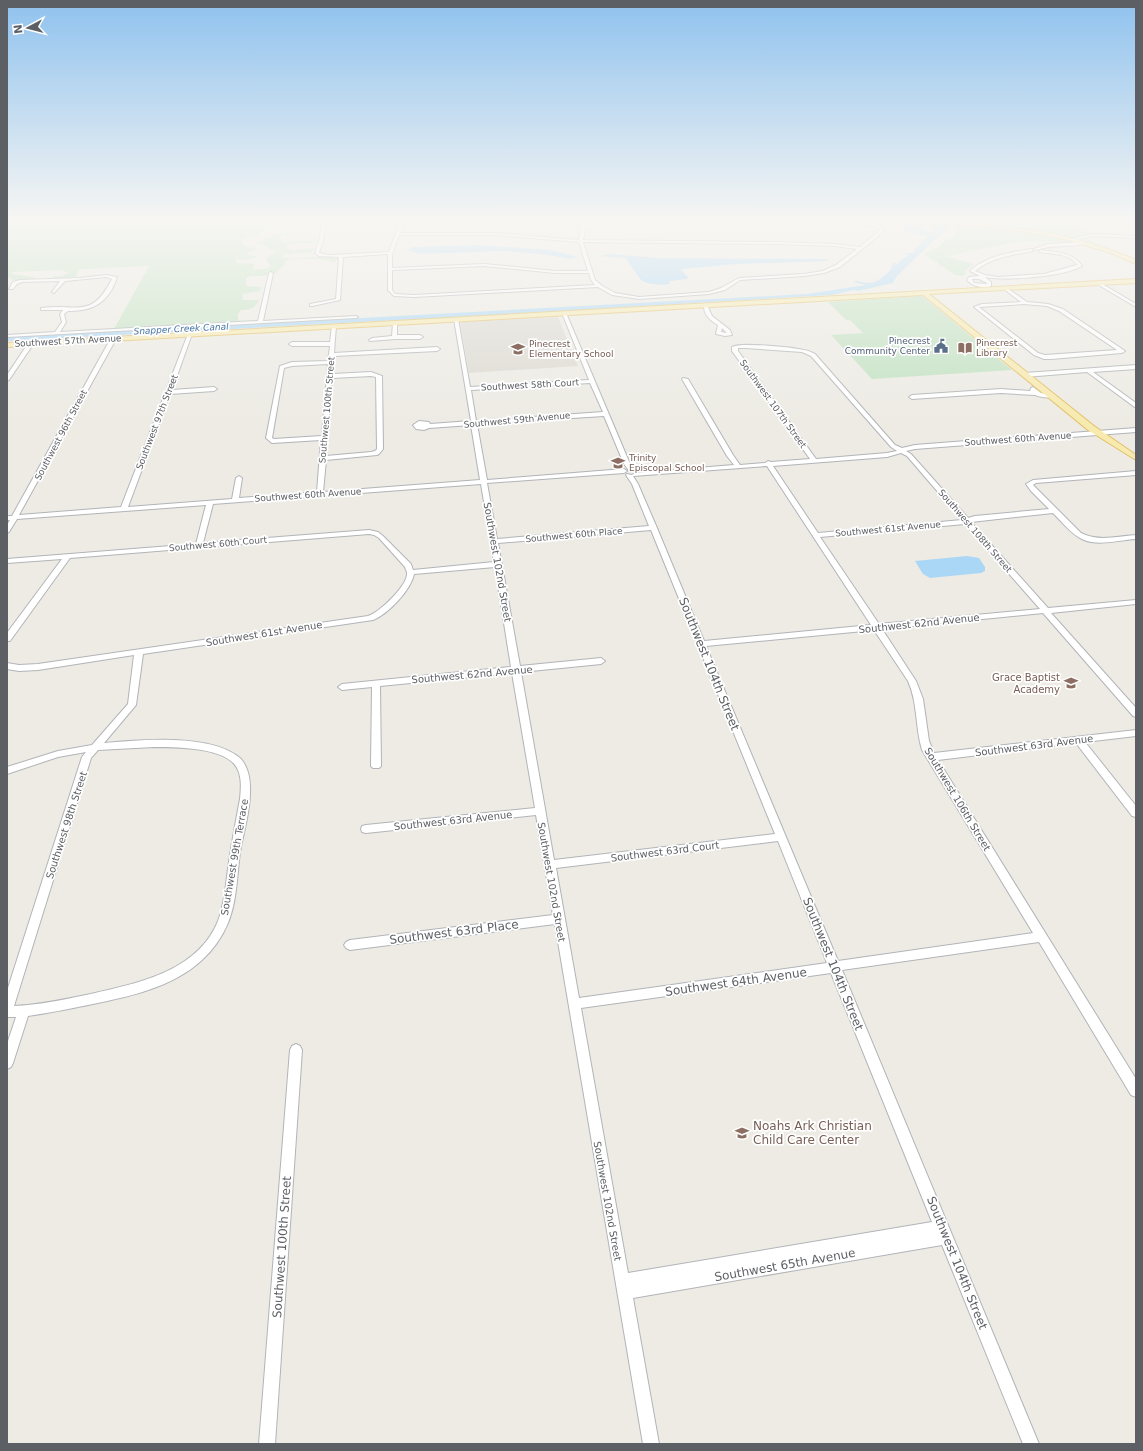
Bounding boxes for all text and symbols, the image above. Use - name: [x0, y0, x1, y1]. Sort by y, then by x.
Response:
- north arrow: [8, 8, 48, 48]
- text: N: [12, 24, 26, 35]
- water label: Snapper Creek Canal: [133, 321, 229, 336]
- street label: Southwest 57th Avenue: [14, 333, 122, 349]
- place label: Pinecrest Community Center: [845, 336, 930, 356]
- public building icon: Pinecrest Community Center: [933, 338, 949, 354]
- place label: Pinecrest Library: [976, 338, 1018, 358]
- place label: Pinecrest Elementary School: [529, 339, 614, 359]
- library icon: Pinecrest Library: [957, 340, 973, 356]
- school or university icon: Pinecrest Elementary School: [510, 341, 526, 357]
- street label: Southwest 100th Street: [317, 356, 337, 464]
- street label: Southwest 107th Street: [738, 358, 809, 450]
- street label: Southwest 97th Street: [134, 373, 180, 471]
- street label: Southwest 58th Court: [481, 377, 580, 393]
- street label: Southwest 96th Street: [33, 388, 89, 482]
- street label: Southwest 59th Avenue: [463, 410, 571, 430]
- street label: Southwest 60th Avenue: [964, 430, 1072, 448]
- place label: Trinity Episcopal School: [628, 453, 705, 473]
- school or university icon: Trinity Episcopal School: [610, 455, 626, 471]
- street label: Southwest 60th Avenue: [254, 486, 362, 504]
- street label: Southwest 108th Street: [936, 487, 1014, 575]
- street label: Southwest 102nd Street: [482, 502, 513, 623]
- street label: Southwest 61st Avenue: [835, 519, 942, 539]
- street label: Southwest 60th Place: [525, 526, 624, 544]
- street label: Southwest 60th Court: [169, 535, 268, 553]
- street label: Southwest 104th Street: [676, 595, 742, 733]
- street label: Southwest 62nd Avenue: [858, 612, 980, 635]
- street label: Southwest 61st Avenue: [205, 619, 323, 648]
- street label: Southwest 62nd Avenue: [411, 664, 533, 685]
- place label: Grace Baptist Academy: [992, 672, 1060, 695]
- school or university icon: Grace Baptist Academy: [1063, 675, 1079, 691]
- street label: Southwest 63rd Avenue: [974, 733, 1094, 758]
- street label: Southwest 106th Street: [922, 746, 993, 853]
- street label: Southwest 98th Street: [44, 770, 89, 880]
- street label: Southwest 99th Terrace: [219, 798, 250, 916]
- street label: Southwest 63rd Avenue: [393, 809, 513, 832]
- street label: Southwest 102nd Street: [536, 822, 567, 943]
- street label: Southwest 63rd Court: [610, 839, 720, 864]
- street label: Southwest 104th Street: [800, 895, 866, 1033]
- street label: Southwest 63rd Place: [389, 917, 519, 947]
- street label: Southwest 64th Avenue: [664, 965, 808, 999]
- place label: Noahs Ark Christian Child Care Center: [753, 1119, 872, 1147]
- school or university icon: Noahs Ark Christian Child Care Center: [734, 1125, 750, 1141]
- street label: Southwest 102nd Street: [592, 1141, 623, 1262]
- street label: Southwest 100th Street: [270, 1175, 294, 1318]
- street label: Southwest 104th Street: [924, 1194, 990, 1332]
- street label: Southwest 65th Avenue: [713, 1246, 857, 1284]

